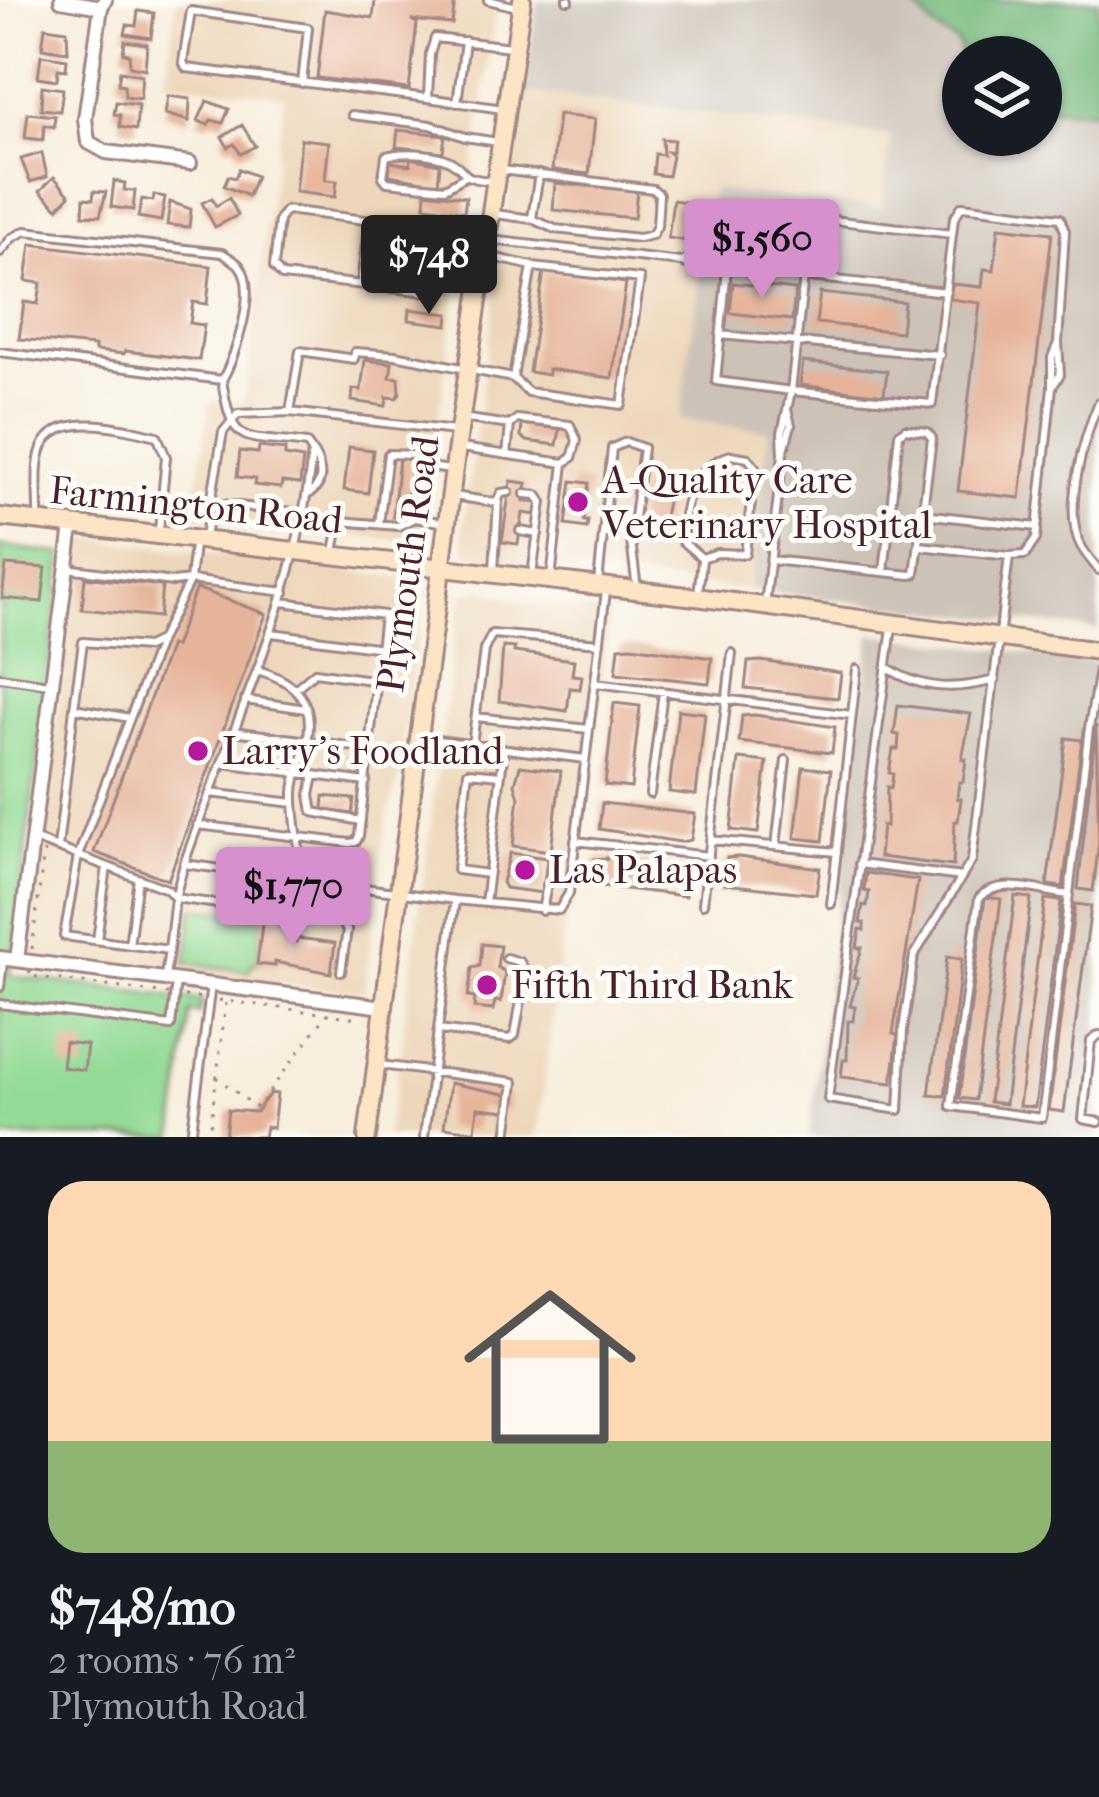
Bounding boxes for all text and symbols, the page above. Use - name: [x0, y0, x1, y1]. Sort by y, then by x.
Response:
- map controls: [942, 36, 1062, 156]
- button: layers: [942, 36, 1062, 156]
- pin: $1,560: [664, 199, 860, 301]
- pin: $748: [358, 215, 500, 317]
- text: $1,560: [711, 215, 813, 261]
- text: $748: [388, 231, 470, 277]
- street label: Plymouth Road: [367, 432, 449, 695]
- place label: A-Quality Care Veterinary Hospital: [600, 457, 932, 548]
- street label: Farmington Road: [47, 467, 346, 543]
- marker: A-Quality Care Veterinary Hospital: [565, 489, 591, 515]
- place label: Larry's Foodland: [222, 728, 504, 774]
- marker: Larry's Foodland: [185, 738, 211, 764]
- pin: $1,770: [195, 847, 391, 949]
- place label: Las Palapas: [549, 847, 737, 893]
- marker: Las Palapas: [512, 857, 538, 883]
- text: $1,770: [243, 863, 343, 909]
- place label: Fifth Third Bank: [511, 962, 794, 1008]
- marker: Fifth Third Bank: [474, 972, 500, 998]
- icon: home: [442, 1259, 658, 1475]
- text: $748/mo: [48, 1577, 236, 1637]
- text: 2 rooms · 76 m²: [48, 1637, 295, 1683]
- text: Plymouth Road: [48, 1683, 307, 1729]

